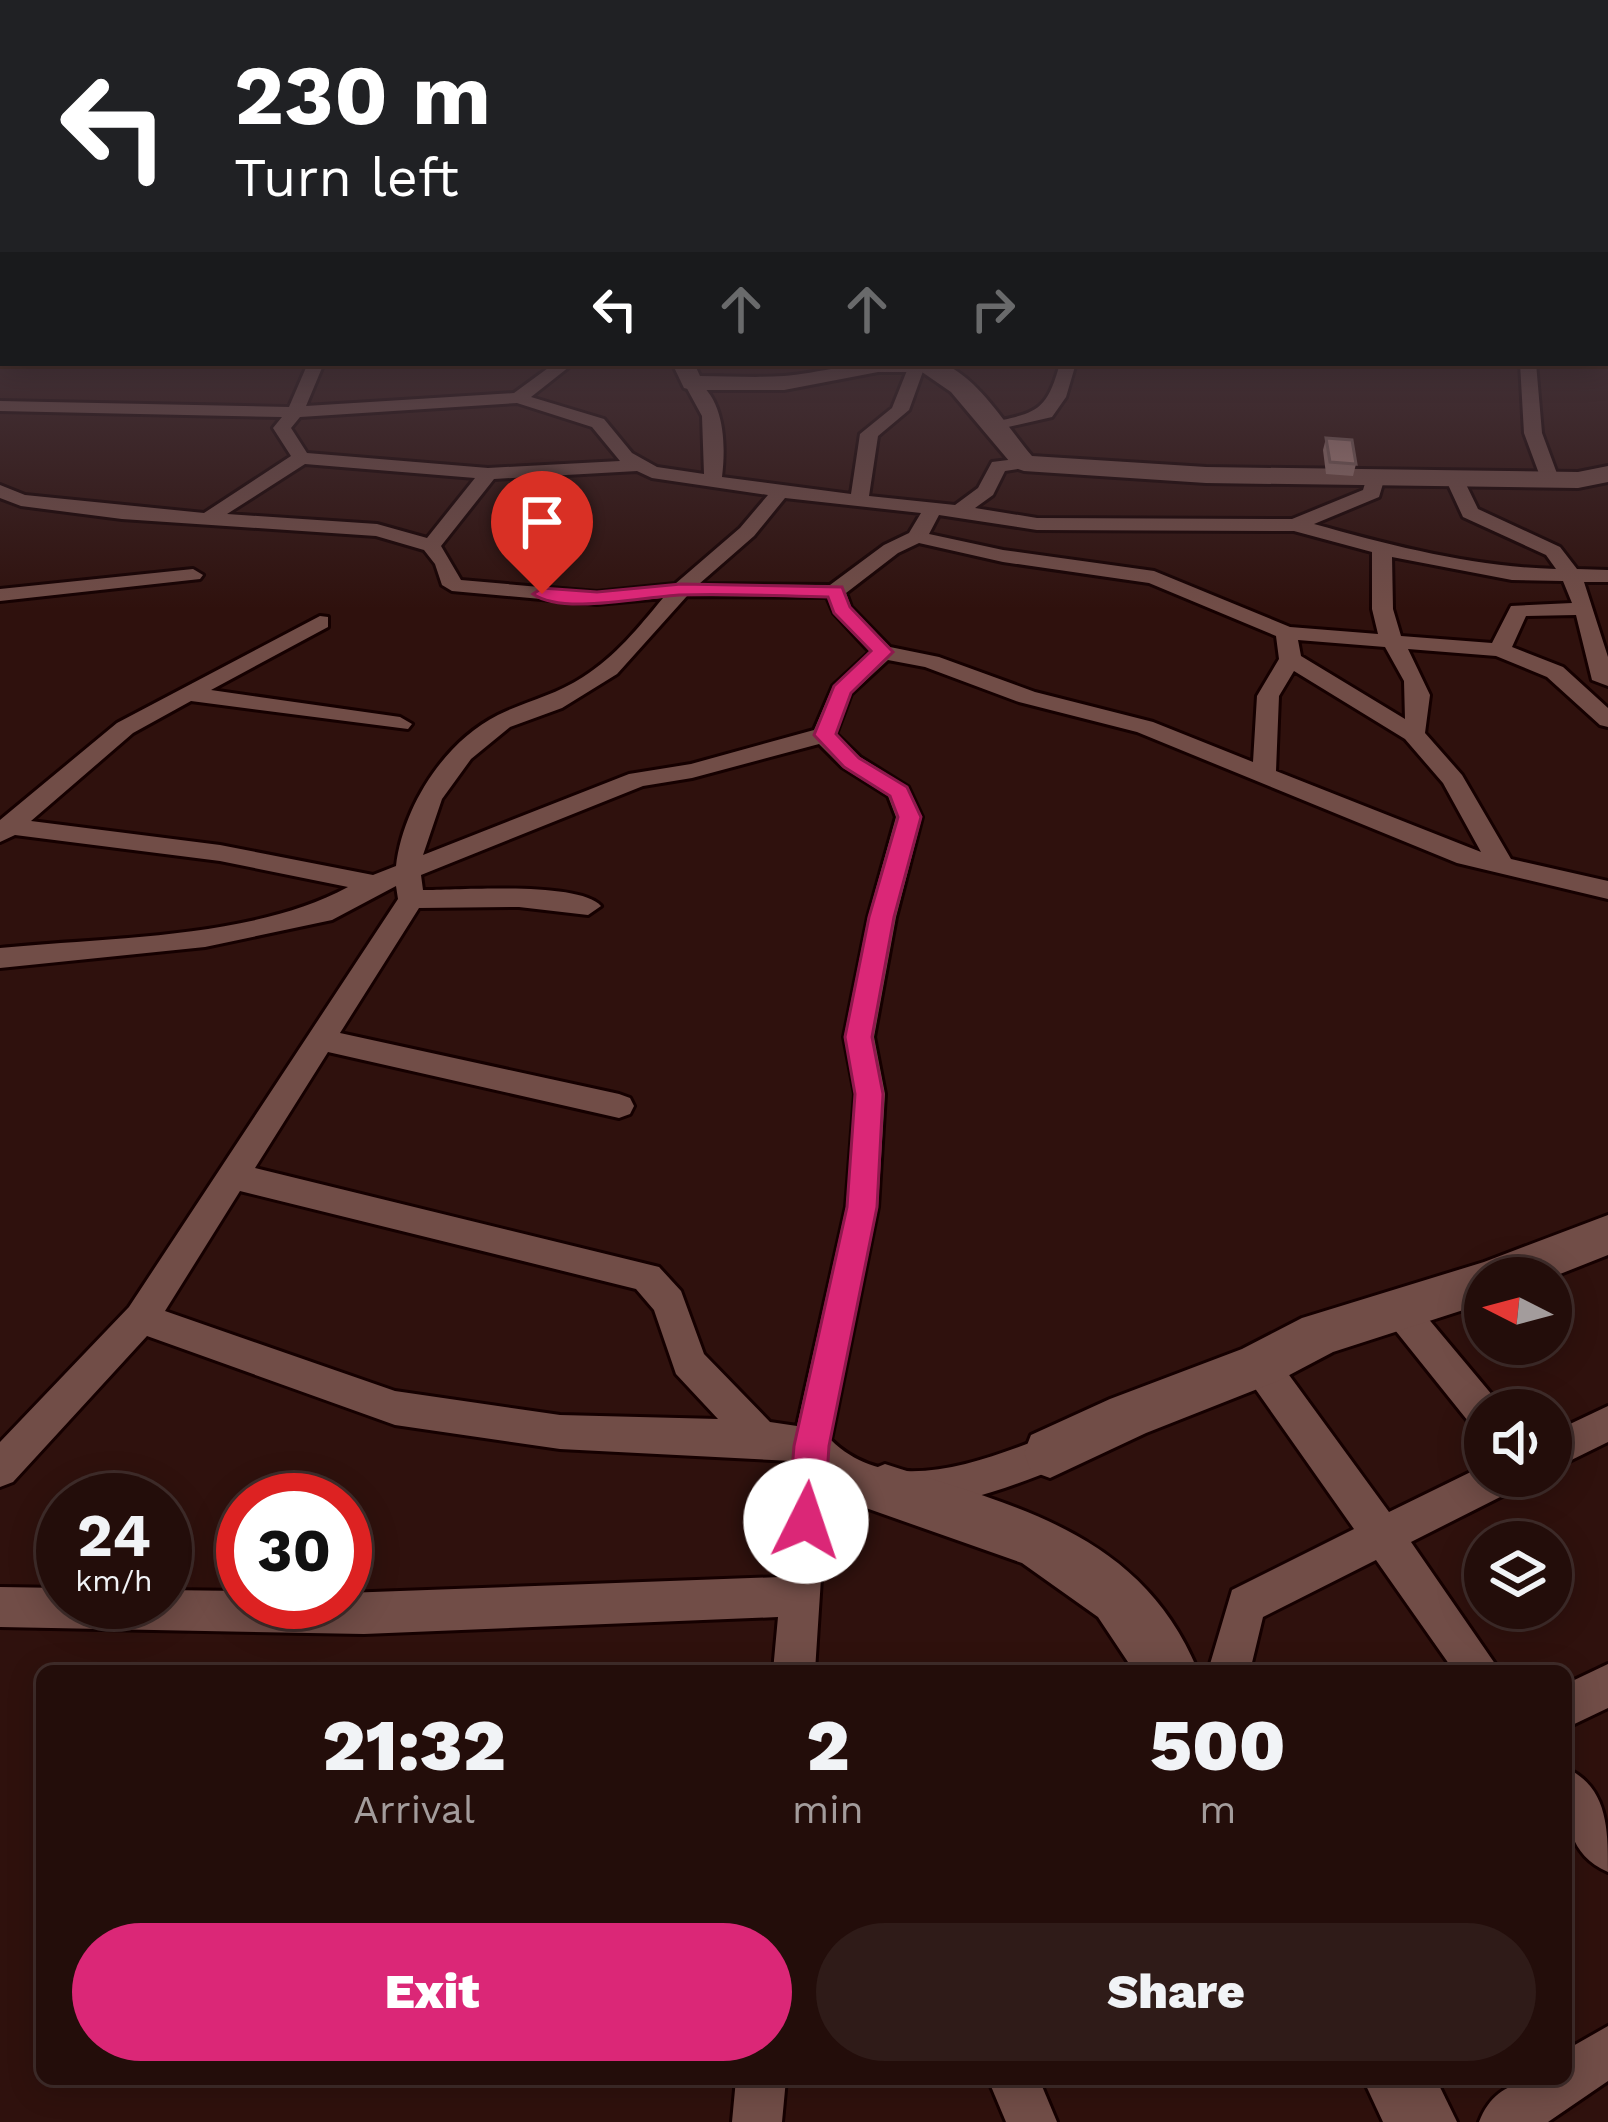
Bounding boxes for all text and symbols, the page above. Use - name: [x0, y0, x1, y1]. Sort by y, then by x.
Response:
- text: 230 m: [234, 46, 491, 144]
- icon: left: [36, 48, 192, 204]
- text: Turn left: [234, 146, 459, 209]
- icon: left: [582, 276, 648, 342]
- icon: ahead: [708, 276, 774, 342]
- icon: ahead: [834, 276, 900, 342]
- icon: right: [960, 276, 1026, 342]
- pin: [491, 471, 593, 594]
- icon: arrive: [509, 489, 575, 555]
- north arrow: [1464, 1257, 1572, 1365]
- map controls: [1464, 1257, 1572, 1629]
- button: sound: [1464, 1389, 1572, 1497]
- position arrow: [743, 1458, 869, 1584]
- speed limit sign: 30: [216, 1473, 372, 1629]
- text: 24: [77, 1500, 151, 1571]
- button: layers: [1464, 1521, 1572, 1629]
- text: km/h: [75, 1563, 153, 1598]
- text: 21:32: [322, 1703, 506, 1787]
- text: 2: [806, 1703, 850, 1787]
- text: 500: [1150, 1703, 1286, 1787]
- text: Arrival: [353, 1787, 475, 1832]
- text: min: [792, 1787, 864, 1832]
- text: m: [1199, 1787, 1236, 1832]
- button: Exit: [72, 1923, 792, 2061]
- button: Share: [816, 1923, 1536, 2061]

